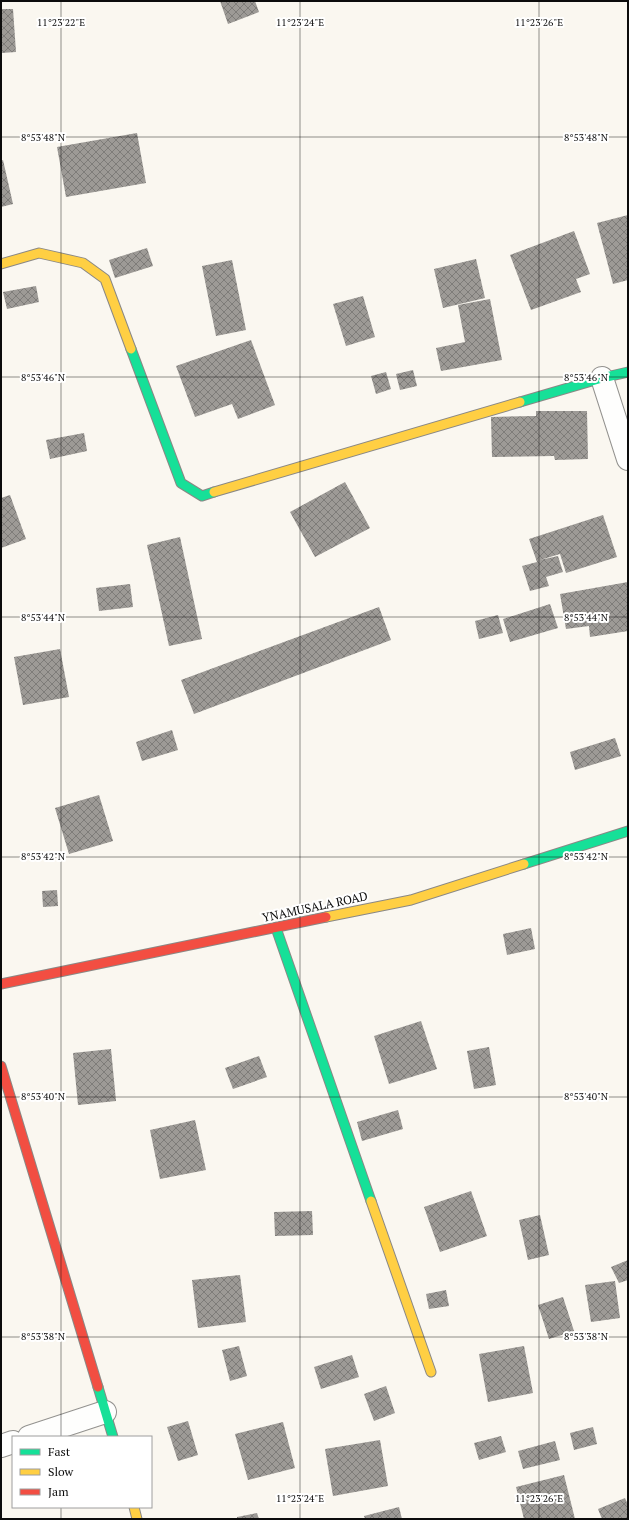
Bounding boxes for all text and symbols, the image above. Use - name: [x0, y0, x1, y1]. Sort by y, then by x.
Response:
- text: 11°23'22"E: [37, 16, 85, 29]
- text: 11°23'24"E: [276, 16, 324, 29]
- text: 11°23'26"E: [515, 16, 563, 29]
- text: 8°53'48"N: [21, 131, 66, 144]
- text: 8°53'48"N: [564, 131, 609, 144]
- text: 8°53'46"N: [21, 371, 66, 384]
- text: 8°53'46"N: [564, 371, 609, 384]
- text: 8°53'44"N: [21, 611, 66, 624]
- text: 8°53'44"N: [564, 611, 609, 624]
- text: 8°53'42"N: [21, 850, 66, 863]
- text: 8°53'42"N: [564, 850, 609, 863]
- street label: YNAMUSALA ROAD: [261, 888, 369, 925]
- text: 8°53'40"N: [21, 1090, 66, 1103]
- text: 8°53'40"N: [564, 1090, 609, 1103]
- text: 8°53'38"N: [21, 1330, 66, 1343]
- text: 8°53'38"N: [564, 1330, 609, 1343]
- legend: [12, 1436, 152, 1508]
- text: Fast: [48, 1444, 71, 1459]
- text: Slow: [48, 1464, 74, 1479]
- text: Jam: [48, 1484, 69, 1499]
- text: 11°23'24"E: [276, 1492, 324, 1505]
- text: 11°23'26"E: [515, 1492, 563, 1505]

